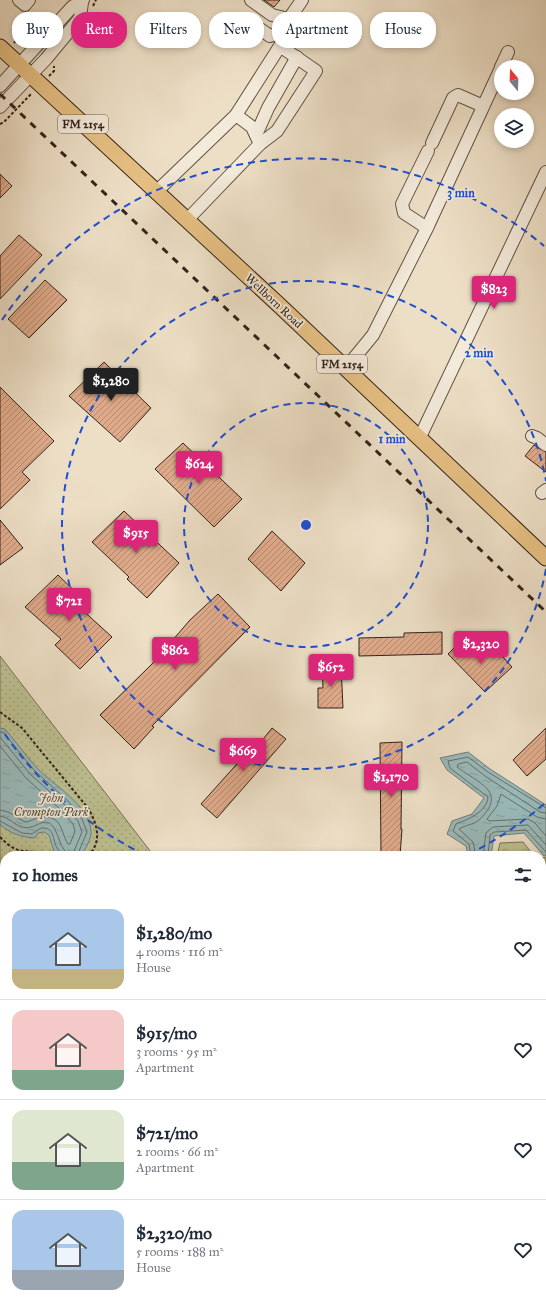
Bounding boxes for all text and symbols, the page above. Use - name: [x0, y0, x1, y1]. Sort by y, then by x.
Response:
- chip: Buy: [12, 12, 63, 48]
- chip: Rent: [71, 12, 127, 48]
- chip: Filters: [135, 12, 201, 48]
- chip: New: [209, 12, 264, 48]
- chip: Apartment: [272, 12, 362, 48]
- chip: House: [370, 12, 436, 48]
- north arrow: [494, 60, 534, 100]
- map controls: [494, 60, 534, 148]
- button: layers: [494, 108, 534, 148]
- road number: FM 2154: [58, 115, 108, 133]
- text: 3 min: [447, 186, 475, 201]
- street label: Wellborn Road: [242, 271, 306, 331]
- pin: $823: [470, 276, 518, 310]
- text: $823: [481, 281, 507, 297]
- text: 2 min: [465, 346, 494, 360]
- road number: FM 2154: [317, 355, 367, 373]
- pin: $1,280: [78, 368, 144, 402]
- text: $1,280: [92, 373, 130, 389]
- text: 1 min: [378, 432, 406, 446]
- pin: $624: [175, 451, 223, 485]
- text: $624: [185, 456, 213, 472]
- centre of rings: [299, 518, 313, 532]
- pin: $915: [112, 520, 160, 554]
- text: $915: [123, 525, 149, 541]
- pin: $721: [45, 588, 93, 622]
- text: $721: [56, 593, 82, 609]
- pin: $2,320: [448, 631, 514, 665]
- text: $2,320: [462, 636, 500, 652]
- pin: $862: [151, 637, 199, 671]
- text: $862: [161, 642, 189, 658]
- pin: $652: [307, 654, 355, 688]
- text: $652: [318, 659, 344, 675]
- pin: $669: [219, 738, 267, 772]
- text: $669: [229, 743, 257, 759]
- pin: $1,170: [358, 764, 424, 798]
- text: $1,170: [373, 769, 409, 785]
- park label: John Crompton Park: [14, 791, 89, 820]
- icon: filters: [512, 864, 534, 886]
- text: 10 homes: [12, 865, 78, 886]
- text: $1,280/mo: [136, 923, 212, 944]
- icon: home: [44, 925, 92, 973]
- icon: heart: [512, 938, 534, 960]
- text: 4 rooms · 116 m²: [136, 944, 223, 960]
- text: House: [136, 960, 171, 976]
- text: $915/mo: [136, 1023, 197, 1044]
- icon: home: [44, 1026, 92, 1074]
- icon: heart: [512, 1039, 534, 1061]
- text: 3 rooms · 95 m²: [136, 1044, 217, 1060]
- text: Apartment: [136, 1060, 194, 1076]
- text: $721/mo: [136, 1123, 198, 1144]
- icon: home: [44, 1126, 92, 1174]
- icon: heart: [512, 1139, 534, 1161]
- text: 2 rooms · 66 m²: [136, 1144, 218, 1160]
- text: Apartment: [136, 1160, 194, 1176]
- text: $2,320/mo: [136, 1223, 212, 1244]
- icon: home: [44, 1226, 92, 1274]
- icon: heart: [512, 1239, 534, 1261]
- text: 5 rooms · 188 m²: [136, 1244, 223, 1260]
- text: House: [136, 1260, 171, 1276]

